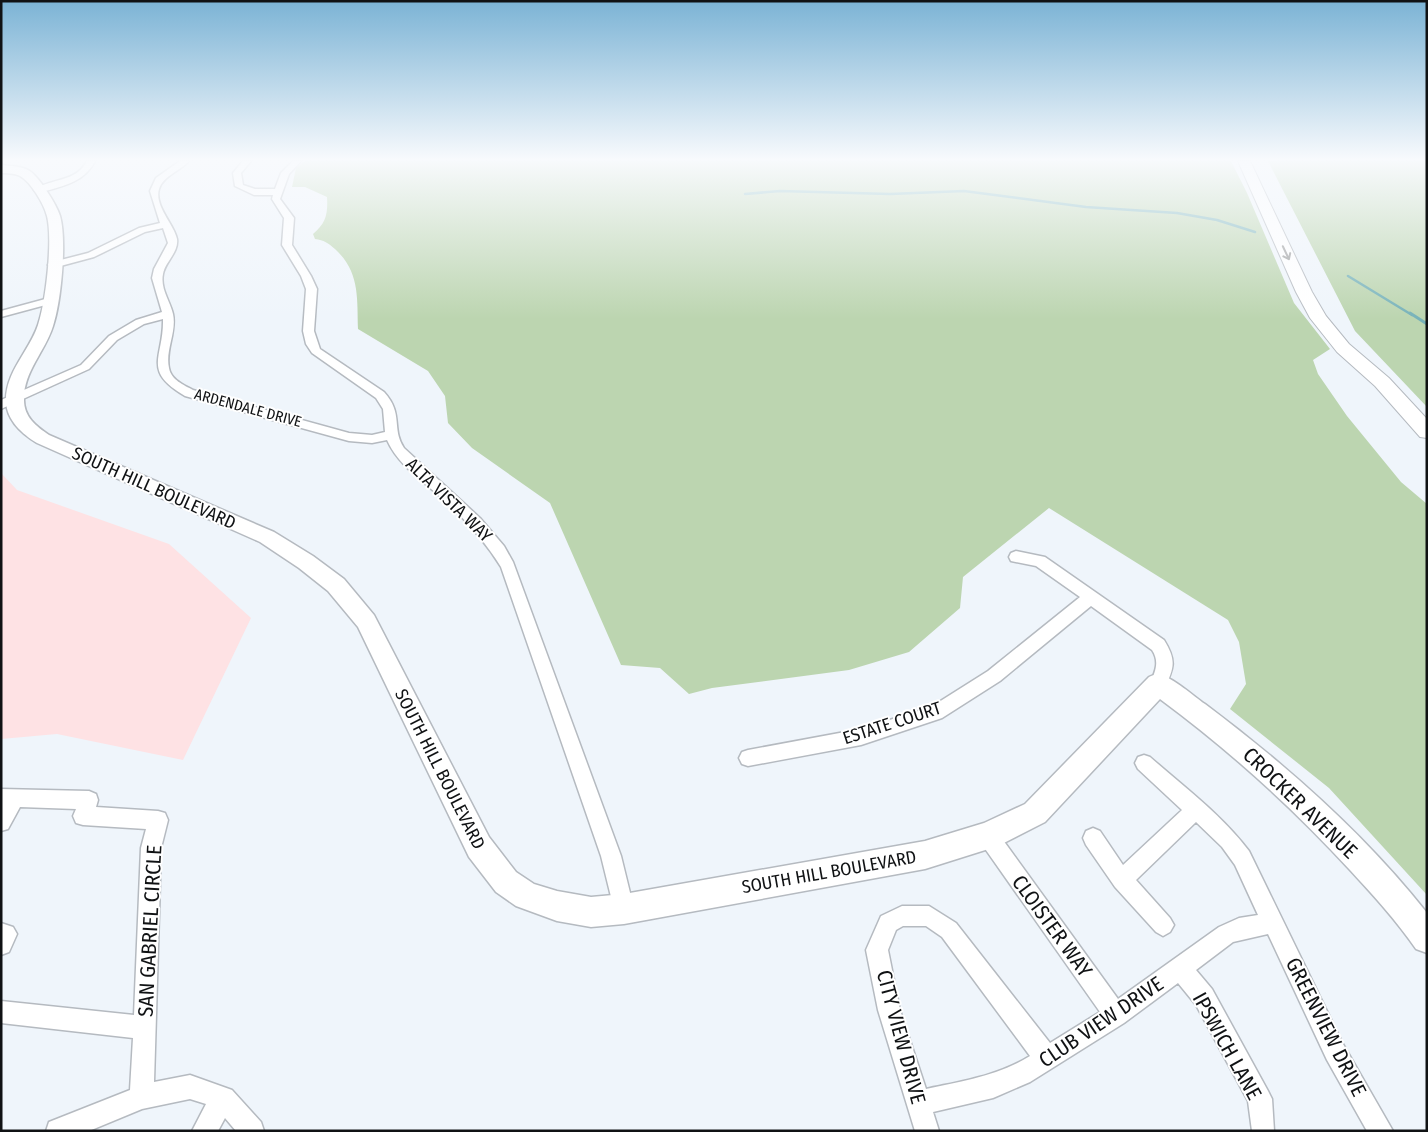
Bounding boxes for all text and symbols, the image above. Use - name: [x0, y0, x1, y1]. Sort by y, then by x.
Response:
- one-way arrow: [1282, 245, 1292, 260]
- street label: ARDENDALE DRIVE: [193, 385, 303, 431]
- street label: SOUTH HILL BOULEVARD: [69, 442, 239, 534]
- street label: ALTA VISTA WAY: [401, 453, 497, 547]
- street label: SOUTH HILL BOULEVARD: [390, 685, 490, 853]
- street label: ESTATE COURT: [840, 697, 945, 749]
- street label: CROCKER AVENUE: [1237, 742, 1363, 864]
- street label: SAN GABRIEL CIRCLE: [133, 844, 167, 1018]
- street label: SOUTH HILL BOULEVARD: [740, 846, 918, 898]
- street label: CLOISTER WAY: [1006, 870, 1098, 983]
- street label: GREENVIEW DRIVE: [1280, 953, 1372, 1101]
- street label: CITY VIEW DRIVE: [871, 967, 931, 1107]
- street label: CLUB VIEW DRIVE: [1034, 971, 1168, 1073]
- street label: IPSWICH LANE: [1187, 988, 1267, 1104]

